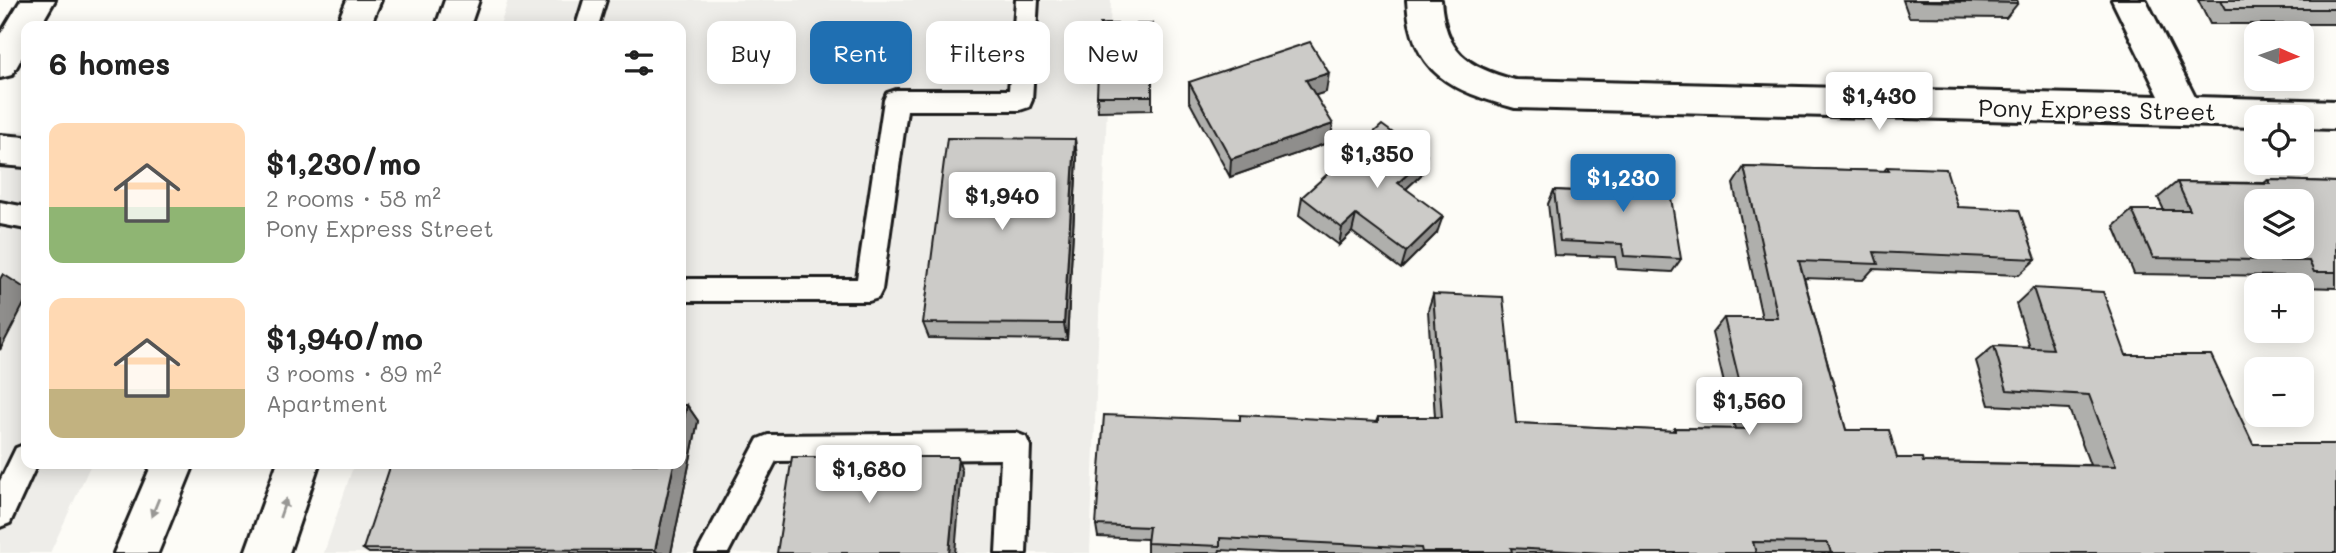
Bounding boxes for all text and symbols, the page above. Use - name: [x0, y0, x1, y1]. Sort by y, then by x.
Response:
- chip: Buy: [707, 21, 796, 84]
- chip: Rent: [810, 21, 912, 84]
- chip: Filters: [926, 21, 1050, 84]
- chip: New: [1064, 21, 1163, 84]
- north arrow: [2244, 21, 2314, 91]
- map controls: [2244, 21, 2314, 427]
- text: 6 homes: [49, 43, 170, 83]
- icon: filters: [620, 44, 658, 82]
- pin: $1,430: [1822, 72, 1936, 132]
- text: $1,430: [1842, 80, 1916, 110]
- street label: Pony Express Street: [1978, 91, 2216, 127]
- button: locate: [2244, 105, 2314, 175]
- pin: $1,350: [1320, 130, 1434, 190]
- text: $1,350: [1340, 138, 1414, 168]
- text: $1,230/mo: [266, 143, 421, 183]
- icon: home: [105, 151, 189, 235]
- pin: $1,230: [1566, 154, 1680, 214]
- text: $1,230: [1587, 162, 1659, 192]
- pin: $1,940: [945, 173, 1059, 232]
- text: $1,940: [965, 180, 1039, 210]
- text: 2 rooms · 58 m²: [266, 183, 441, 213]
- button: layers: [2244, 189, 2314, 259]
- text: Pony Express Street: [266, 213, 494, 243]
- button: +: [2244, 273, 2314, 343]
- text: $1,940/mo: [266, 318, 423, 358]
- icon: home: [105, 326, 189, 410]
- button: −: [2244, 357, 2314, 427]
- text: 3 rooms · 89 m²: [266, 358, 442, 388]
- pin: $1,560: [1692, 378, 1806, 437]
- text: $1,560: [1712, 385, 1786, 415]
- text: Apartment: [266, 388, 388, 418]
- pin: $1,680: [812, 446, 926, 505]
- text: $1,680: [832, 453, 906, 483]
- one-way arrow: [149, 498, 160, 519]
- one-way arrow: [278, 498, 289, 519]

